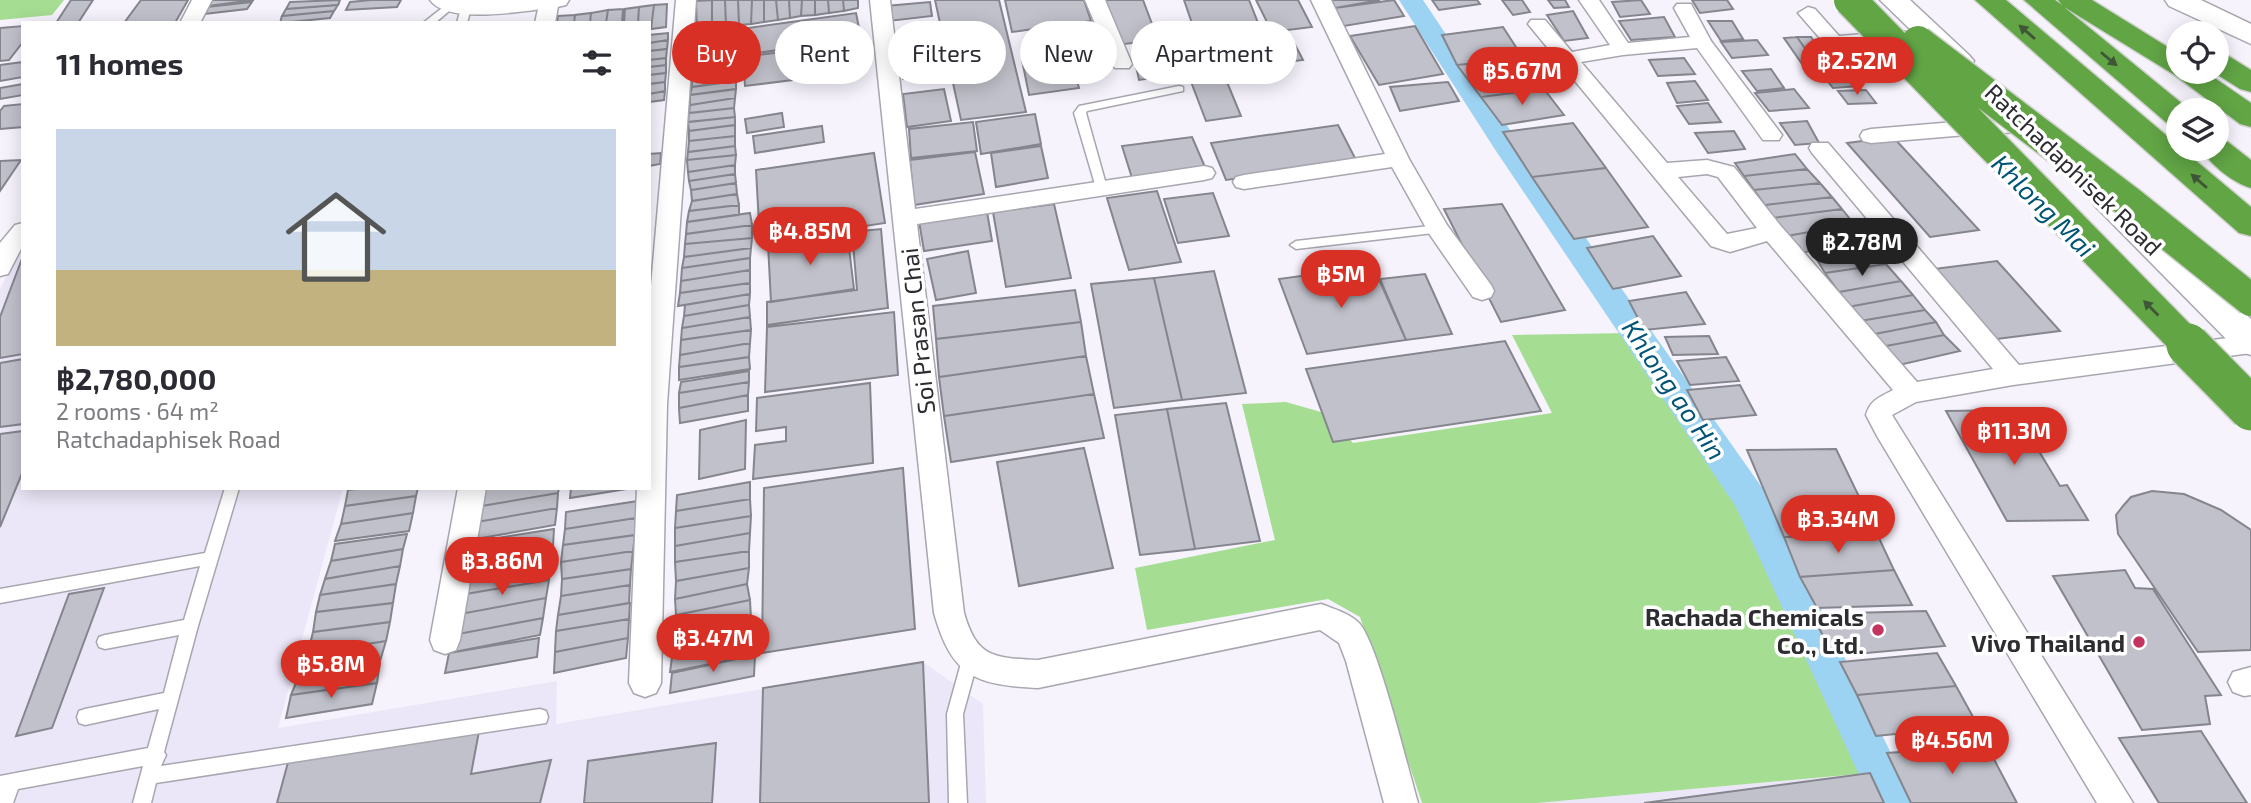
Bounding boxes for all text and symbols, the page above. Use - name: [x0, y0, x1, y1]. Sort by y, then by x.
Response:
- chip: Buy: [672, 21, 761, 84]
- chip: Rent: [775, 21, 874, 84]
- chip: Filters: [888, 21, 1006, 84]
- chip: New: [1020, 21, 1117, 84]
- chip: Apartment: [1131, 21, 1297, 84]
- map controls: [2166, 21, 2229, 161]
- button: locate: [2166, 21, 2229, 84]
- one-way arrow: [2018, 25, 2035, 40]
- pin: ฿2.52M: [1800, 38, 1914, 97]
- icon: filters: [578, 44, 616, 82]
- text: 11 homes: [56, 45, 183, 81]
- text: ฿2.52M: [1817, 46, 1897, 74]
- pin: ฿5.67M: [1465, 48, 1579, 107]
- one-way arrow: [2101, 51, 2118, 66]
- text: ฿5.67M: [1482, 56, 1562, 84]
- street label: Ratchadaphisek Road: [1980, 77, 2168, 261]
- button: layers: [2166, 98, 2229, 161]
- water label: Khlong Mai: [1986, 147, 2102, 263]
- icon: home: [273, 174, 399, 300]
- one-way arrow: [2191, 174, 2208, 189]
- pin: ฿4.85M: [753, 208, 867, 267]
- text: ฿4.85M: [769, 216, 851, 244]
- pin: ฿2.78M: [1805, 218, 1919, 278]
- text: ฿2.78M: [1822, 227, 1902, 255]
- street label: Soi Prasan Chai: [894, 247, 940, 415]
- pin: ฿5M: [1307, 250, 1375, 310]
- text: ฿5M: [1317, 259, 1365, 287]
- one-way arrow: [2143, 301, 2160, 317]
- water label: Khlong ao Hin: [1617, 313, 1733, 465]
- text: ฿2,780,000: [56, 360, 216, 396]
- text: 2 rooms · 64 m²: [56, 397, 219, 425]
- pin: ฿11.3M: [1957, 407, 2071, 467]
- text: ฿11.3M: [1977, 416, 2051, 444]
- text: Ratchadaphisek Road: [56, 425, 281, 453]
- pin: ฿3.34M: [1781, 496, 1895, 555]
- text: ฿3.34M: [1797, 504, 1879, 532]
- pin: ฿3.86M: [445, 538, 559, 597]
- text: ฿3.86M: [461, 546, 543, 574]
- place label: Rachada Chemicals Co., Ltd.: [1645, 602, 1864, 659]
- pin: ฿3.47M: [656, 614, 770, 674]
- marker: Rachada Chemicals Co., Ltd.: [1870, 622, 1886, 638]
- text: ฿3.47M: [672, 623, 754, 651]
- place label: Vivo Thailand: [1971, 628, 2125, 657]
- marker: Vivo Thailand: [2131, 634, 2147, 650]
- pin: ฿5.8M: [282, 640, 380, 700]
- text: ฿5.8M: [297, 649, 365, 677]
- pin: ฿4.56M: [1895, 716, 2009, 776]
- text: ฿4.56M: [1911, 725, 1993, 753]

